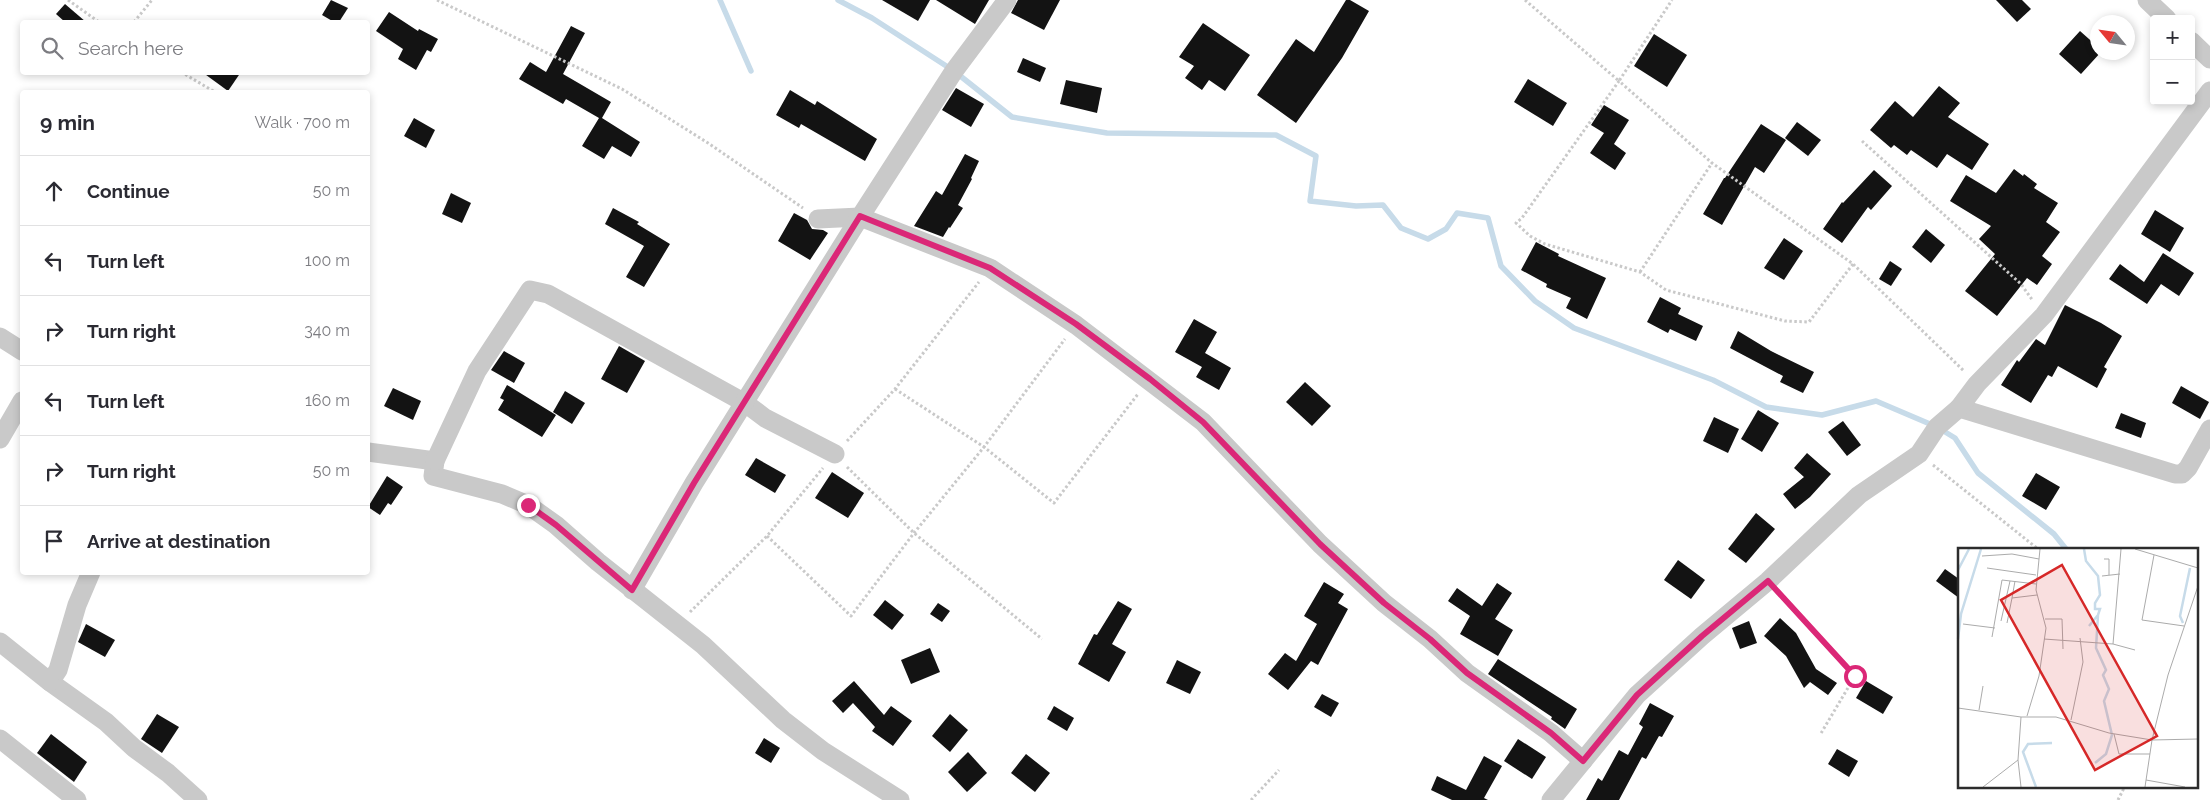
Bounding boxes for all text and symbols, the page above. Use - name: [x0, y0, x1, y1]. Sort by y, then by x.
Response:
- north arrow: [2090, 15, 2135, 60]
- map controls: [2150, 15, 2195, 105]
- button: +: [2150, 15, 2195, 60]
- search box: [20, 20, 370, 75]
- icon: search: [38, 34, 66, 62]
- text: Search here: [78, 37, 184, 59]
- button: −: [2150, 60, 2195, 105]
- text: 9 min: [40, 110, 95, 135]
- text: Walk · 700 m: [255, 113, 350, 132]
- icon: ahead: [40, 177, 68, 205]
- text: Continue: [87, 180, 170, 202]
- text: 50 m: [313, 181, 350, 200]
- icon: left: [40, 247, 68, 275]
- text: Turn left: [87, 250, 164, 272]
- text: 100 m: [305, 251, 350, 270]
- icon: right: [40, 317, 68, 345]
- text: Turn right: [87, 320, 176, 342]
- text: 340 m: [304, 321, 350, 340]
- icon: left: [40, 387, 68, 415]
- text: Turn left: [87, 390, 164, 412]
- text: 160 m: [305, 391, 350, 410]
- icon: right: [40, 457, 68, 485]
- text: Turn right: [87, 460, 176, 482]
- text: 50 m: [313, 461, 350, 480]
- route end: [517, 494, 540, 517]
- icon: arrive: [40, 527, 68, 555]
- text: Arrive at destination: [87, 530, 271, 552]
- inset map: [1958, 548, 2198, 788]
- route start: [1844, 665, 1867, 688]

